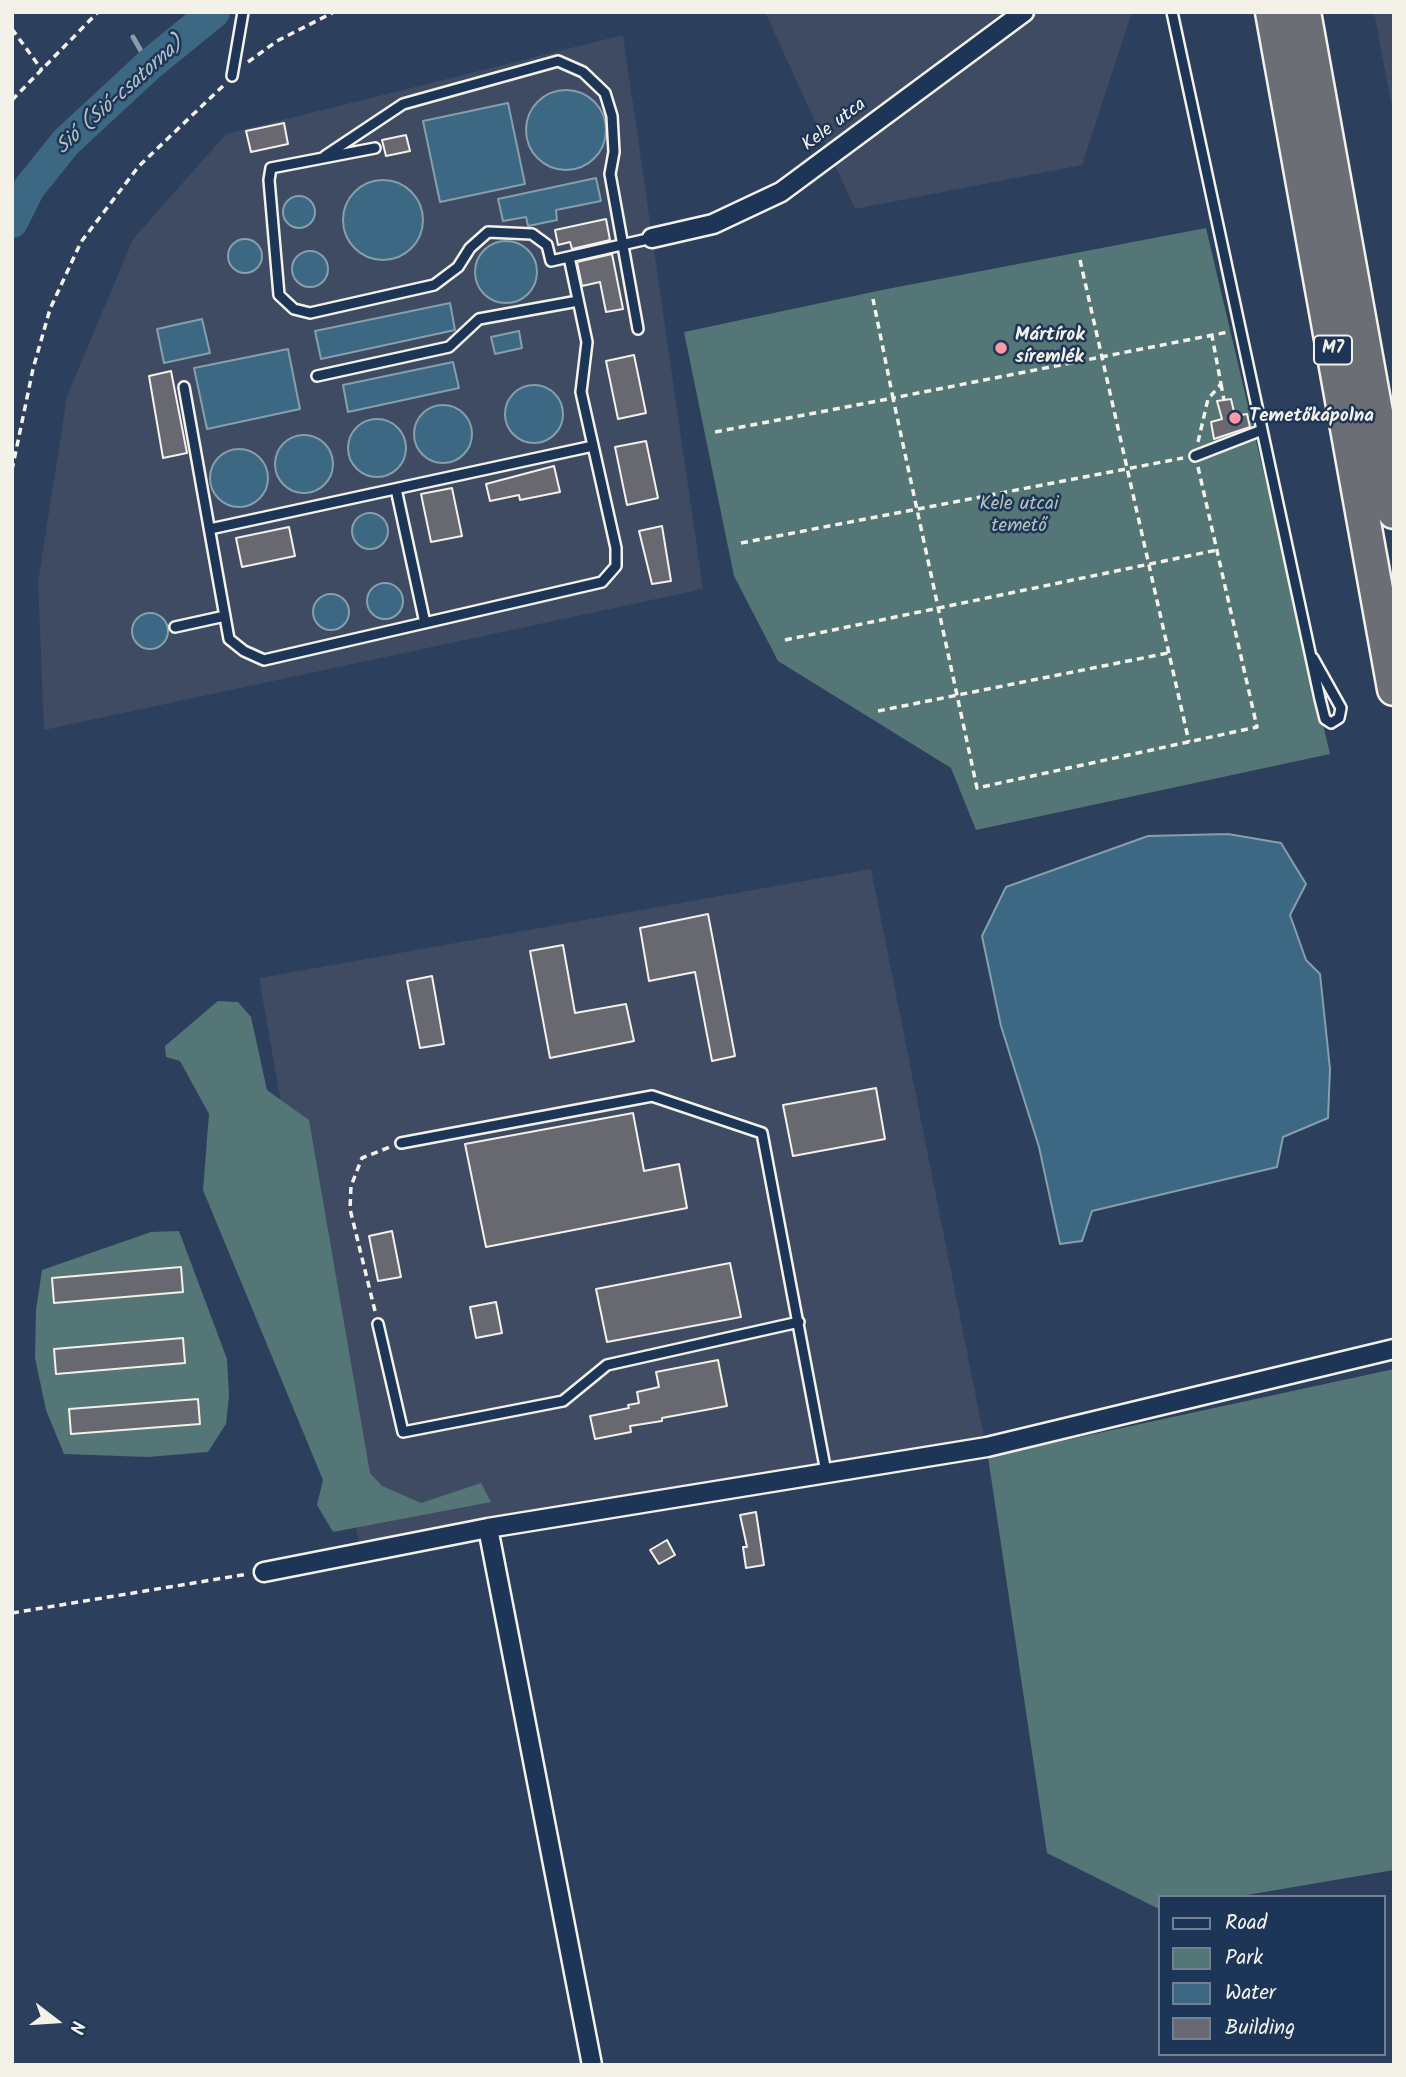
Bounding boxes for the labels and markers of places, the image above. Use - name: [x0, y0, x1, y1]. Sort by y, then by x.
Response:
- place label: Mártírok síremlék: [1015, 326, 1085, 370]
- marker: Mártírok síremlék: [993, 340, 1009, 356]
- place label: Temetőkápolna: [1249, 407, 1374, 429]
- marker: Temetőkápolna: [1227, 410, 1243, 426]

